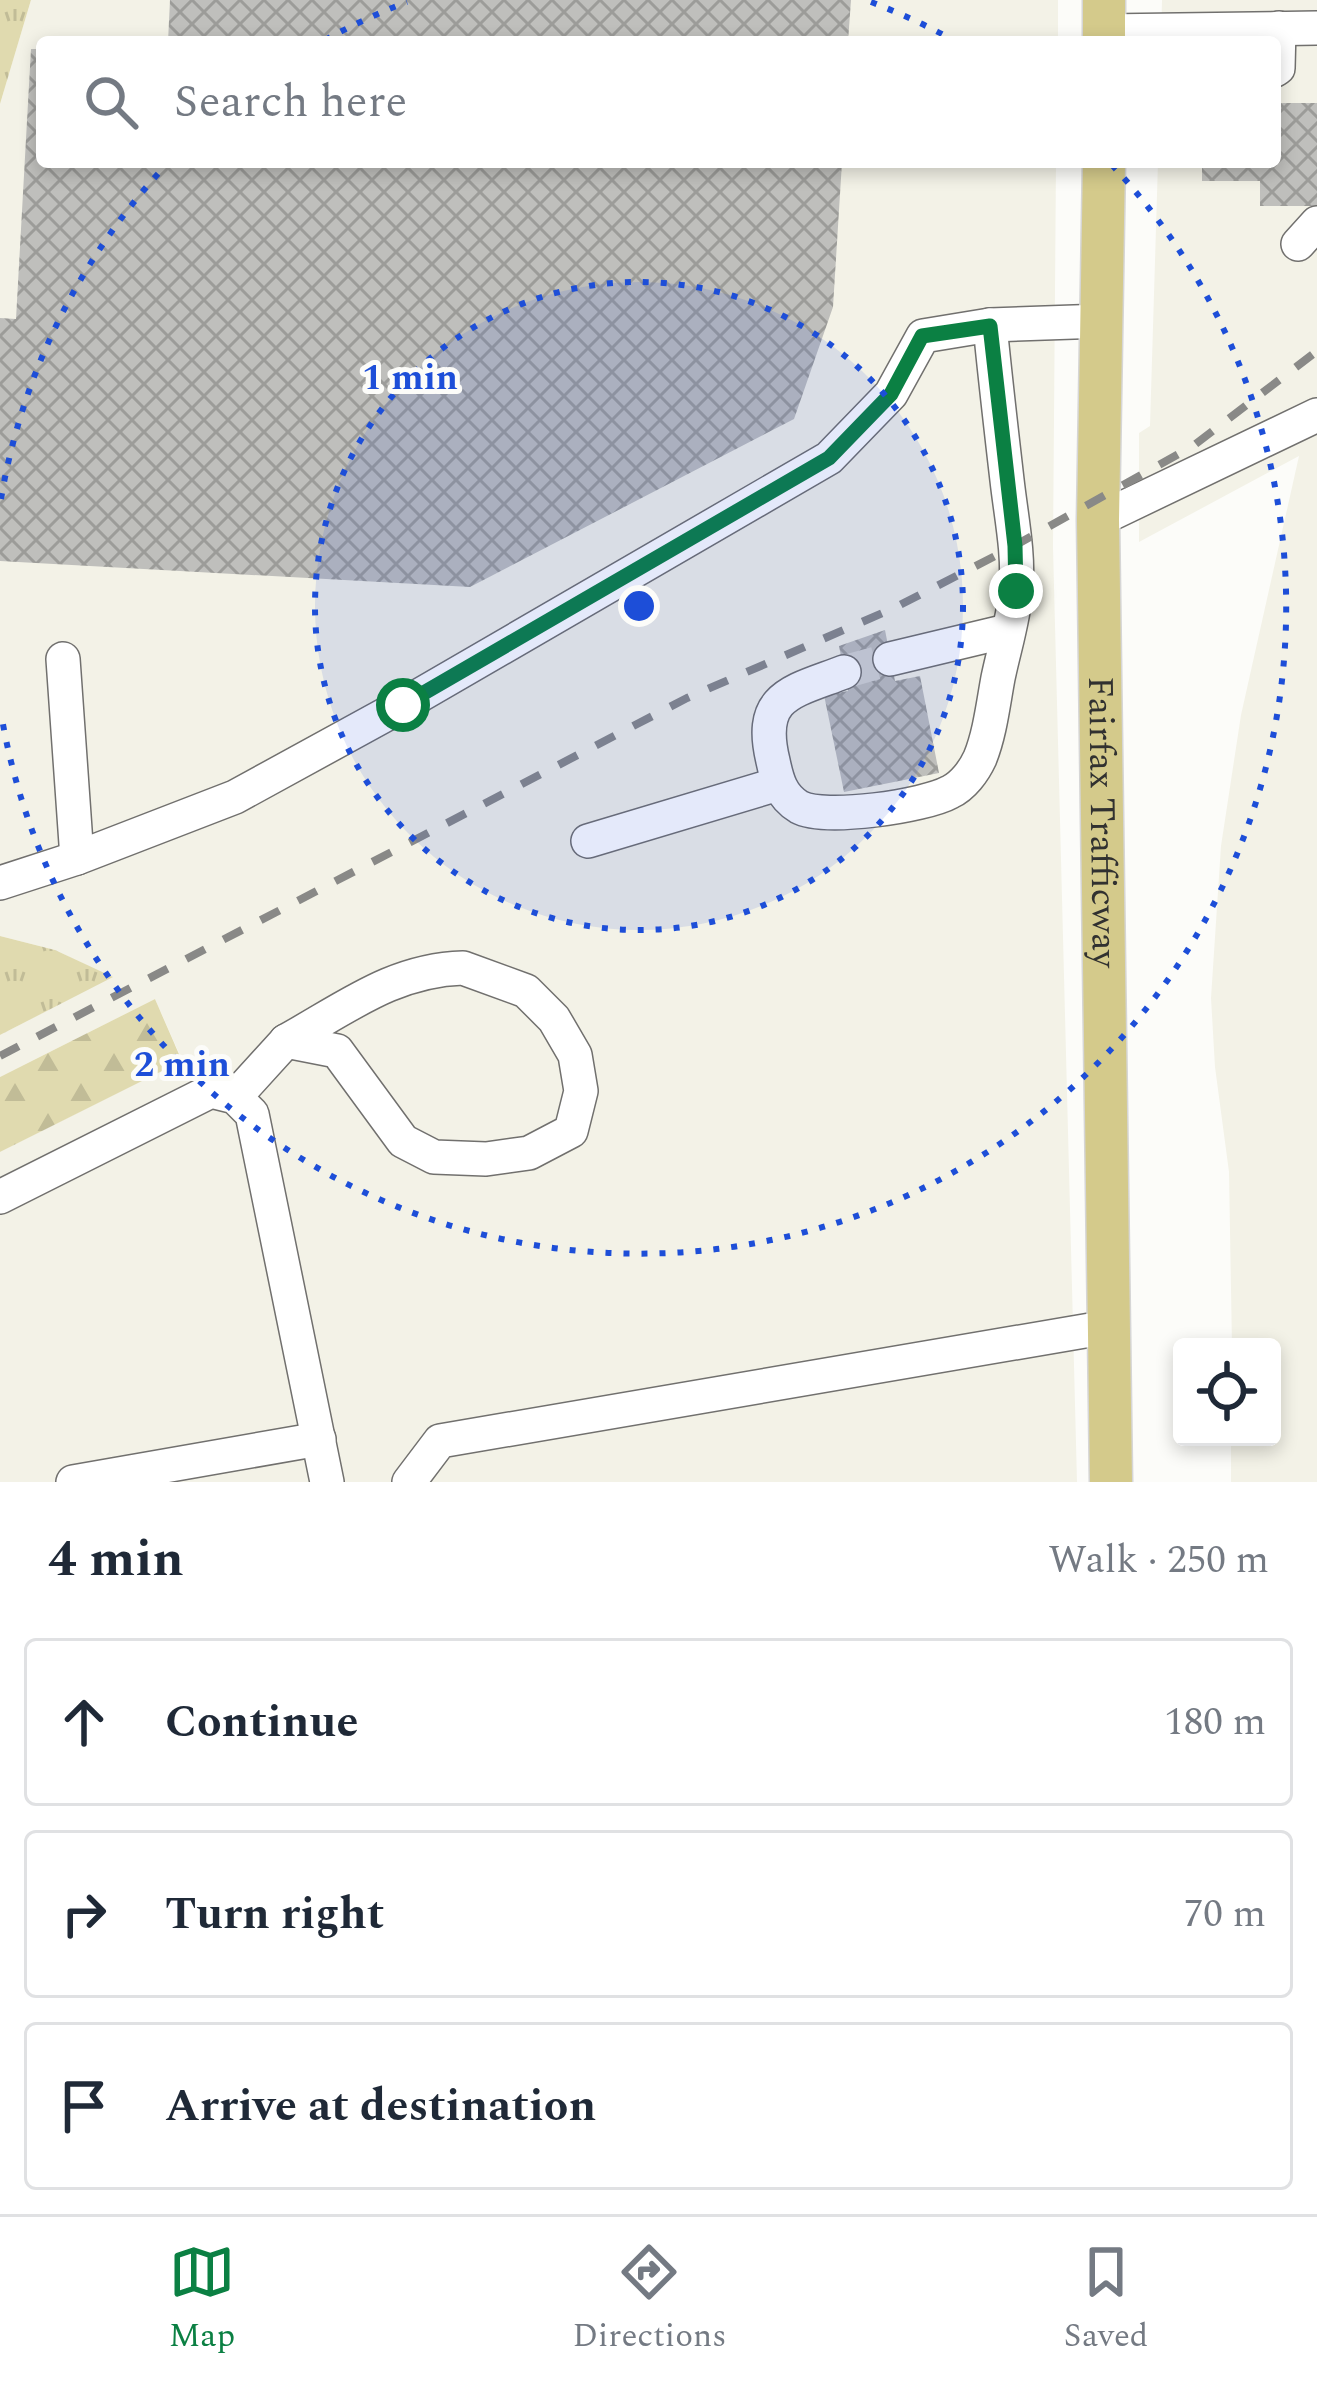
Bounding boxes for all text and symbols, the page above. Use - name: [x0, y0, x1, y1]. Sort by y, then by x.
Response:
- search box: [36, 36, 1281, 168]
- text: Search here: [174, 68, 407, 137]
- icon: search: [78, 69, 144, 135]
- text: 1 min: [362, 351, 458, 406]
- route end: [989, 564, 1043, 618]
- centre of rings: [618, 585, 660, 627]
- street label: Fairfax Trafficway: [1073, 676, 1132, 970]
- route start: [376, 678, 430, 732]
- text: 2 min: [134, 1038, 230, 1093]
- map controls: [1173, 1338, 1281, 1446]
- button: locate: [1173, 1338, 1281, 1446]
- text: 4 min: [48, 1521, 184, 1599]
- text: Walk · 250 m: [1048, 1531, 1269, 1590]
- text: Continue: [165, 1688, 358, 1757]
- icon: ahead: [51, 1689, 117, 1755]
- text: 180 m: [1164, 1693, 1266, 1752]
- text: Turn right: [165, 1880, 384, 1949]
- icon: right: [51, 1881, 117, 1947]
- text: 70 m: [1184, 1885, 1266, 1944]
- text: Arrive at destination: [165, 2072, 596, 2141]
- icon: arrive: [51, 2073, 117, 2139]
- tab: Map: [169, 2239, 235, 2361]
- tab: Directions: [572, 2239, 726, 2361]
- tab: Saved: [1064, 2239, 1148, 2361]

